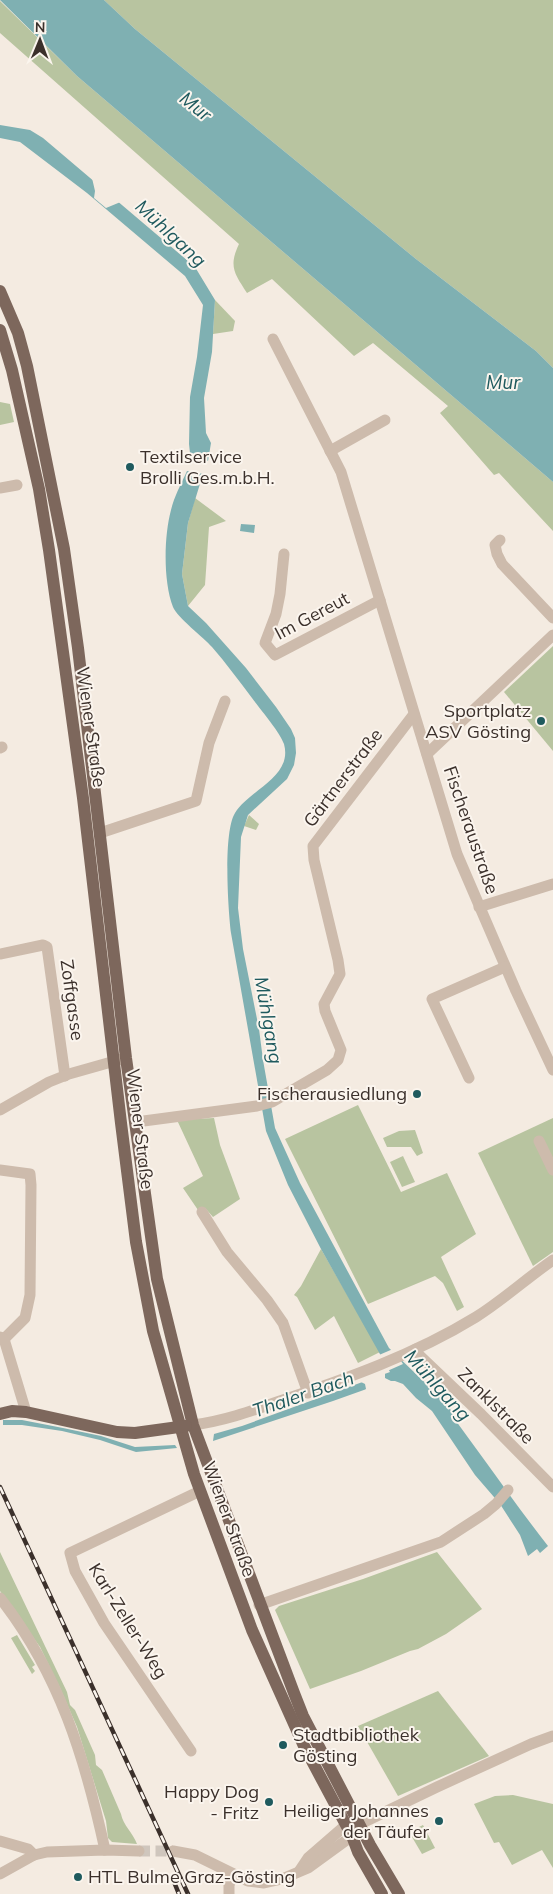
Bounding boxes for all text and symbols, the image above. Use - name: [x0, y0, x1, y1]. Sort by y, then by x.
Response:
- north arrow: [15, 15, 65, 65]
- text: N: [35, 18, 46, 36]
- water label: Mur: [175, 86, 218, 127]
- water label: Mühlgang: [130, 194, 212, 272]
- water label: Mur: [486, 370, 521, 394]
- place label: Textilservice Brolli Ges.m.b.H.: [140, 445, 275, 489]
- marker: Textilservice Brolli Ges.m.b.H.: [124, 461, 136, 473]
- street label: Im Gereut: [271, 586, 353, 645]
- street label: Wiener Straße: [72, 665, 111, 789]
- place label: Sportplatz ASV Gösting: [425, 699, 531, 743]
- marker: Sportplatz ASV Gösting: [535, 715, 547, 727]
- street label: Gärtnerstraße: [298, 724, 387, 832]
- street label: Fischeraustraße: [439, 763, 504, 897]
- street label: Zoffgasse: [55, 958, 90, 1042]
- water label: Mühlgang: [250, 974, 288, 1066]
- street label: Wiener Straße: [122, 1067, 159, 1191]
- place label: Fischerausiedlung: [257, 1082, 407, 1105]
- marker: Fischerausiedlung: [411, 1088, 423, 1100]
- water label: Mühlgang: [400, 1344, 476, 1426]
- street label: Zanklstraße: [453, 1362, 540, 1449]
- water label: Thaler Bach: [249, 1365, 357, 1423]
- street label: Wiener Straße: [198, 1458, 261, 1580]
- street label: Karl-Zeller-Weg: [84, 1559, 173, 1683]
- place label: Stadtbibliothek Gösting: [293, 1723, 420, 1767]
- marker: Stadtbibliothek Gösting: [277, 1739, 289, 1751]
- place label: Happy Dog - Fritz: [164, 1780, 259, 1824]
- marker: Happy Dog - Fritz: [263, 1796, 275, 1808]
- place label: Heiliger Johannes der Täufer: [283, 1799, 429, 1843]
- marker: Heiliger Johannes der Täufer: [433, 1815, 445, 1827]
- place label: HTL Bulme Graz-Gösting: [88, 1865, 295, 1888]
- marker: HTL Bulme Graz-Gösting: [72, 1871, 84, 1883]

